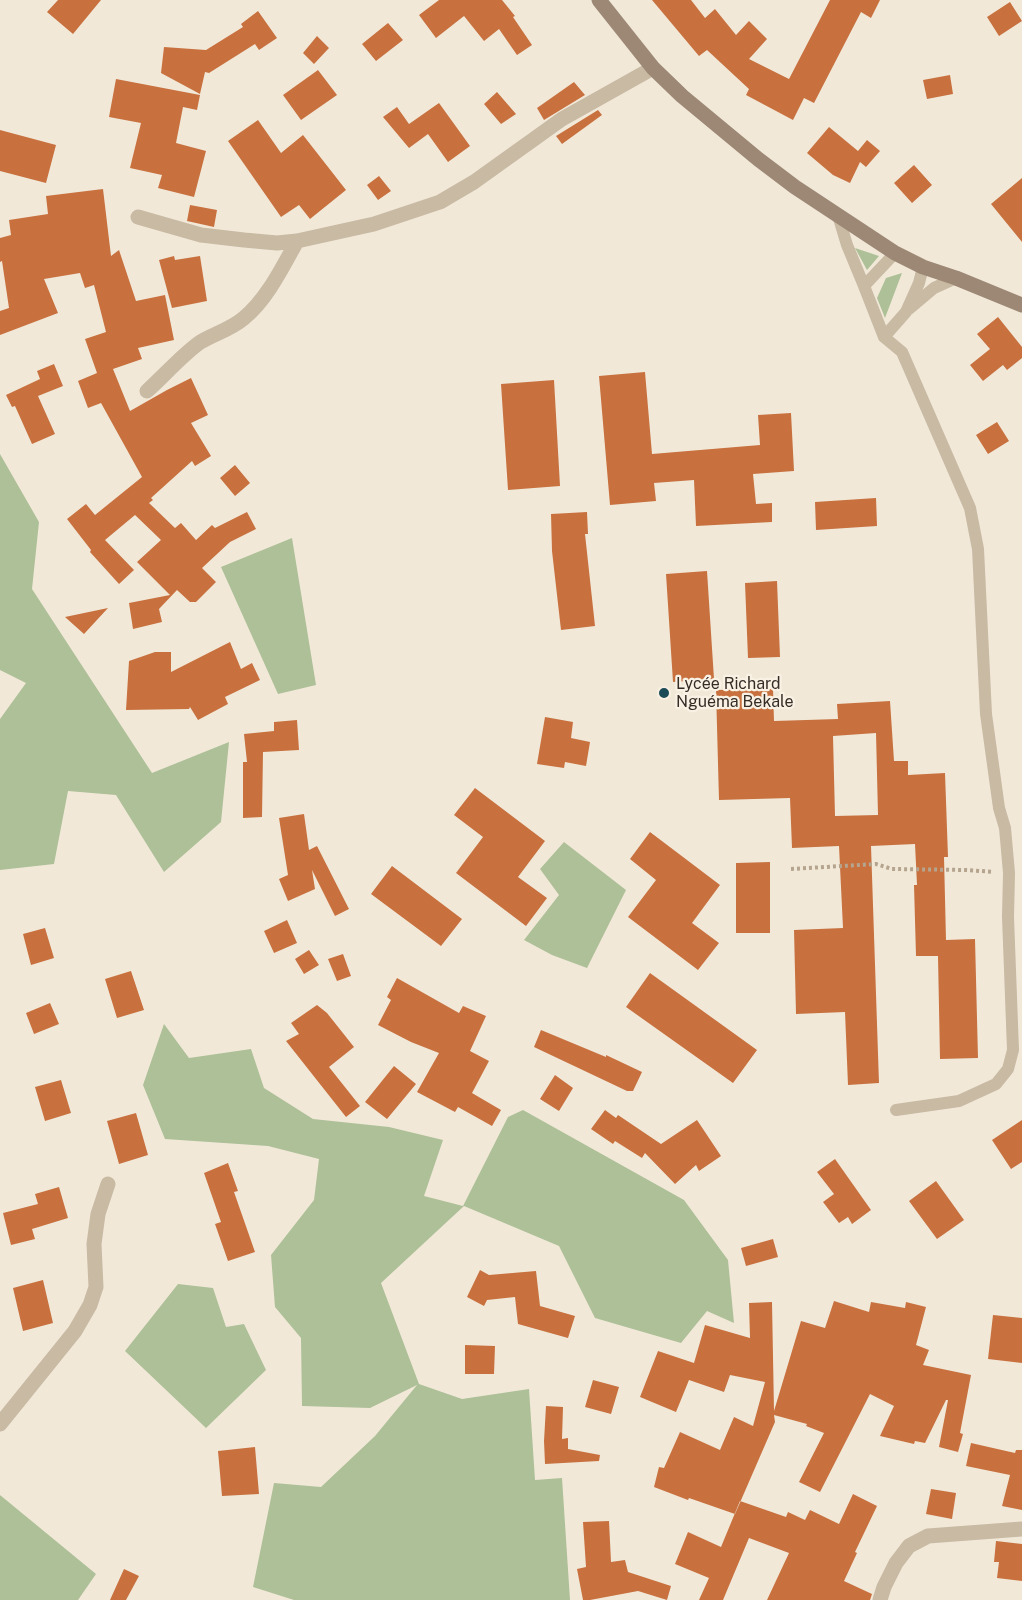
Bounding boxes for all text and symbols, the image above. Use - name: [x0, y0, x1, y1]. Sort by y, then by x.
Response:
- place label: Lycée Richard Nguéma Bekale: [676, 674, 794, 712]
- marker: Lycée Richard Nguéma Bekale: [657, 686, 671, 700]

